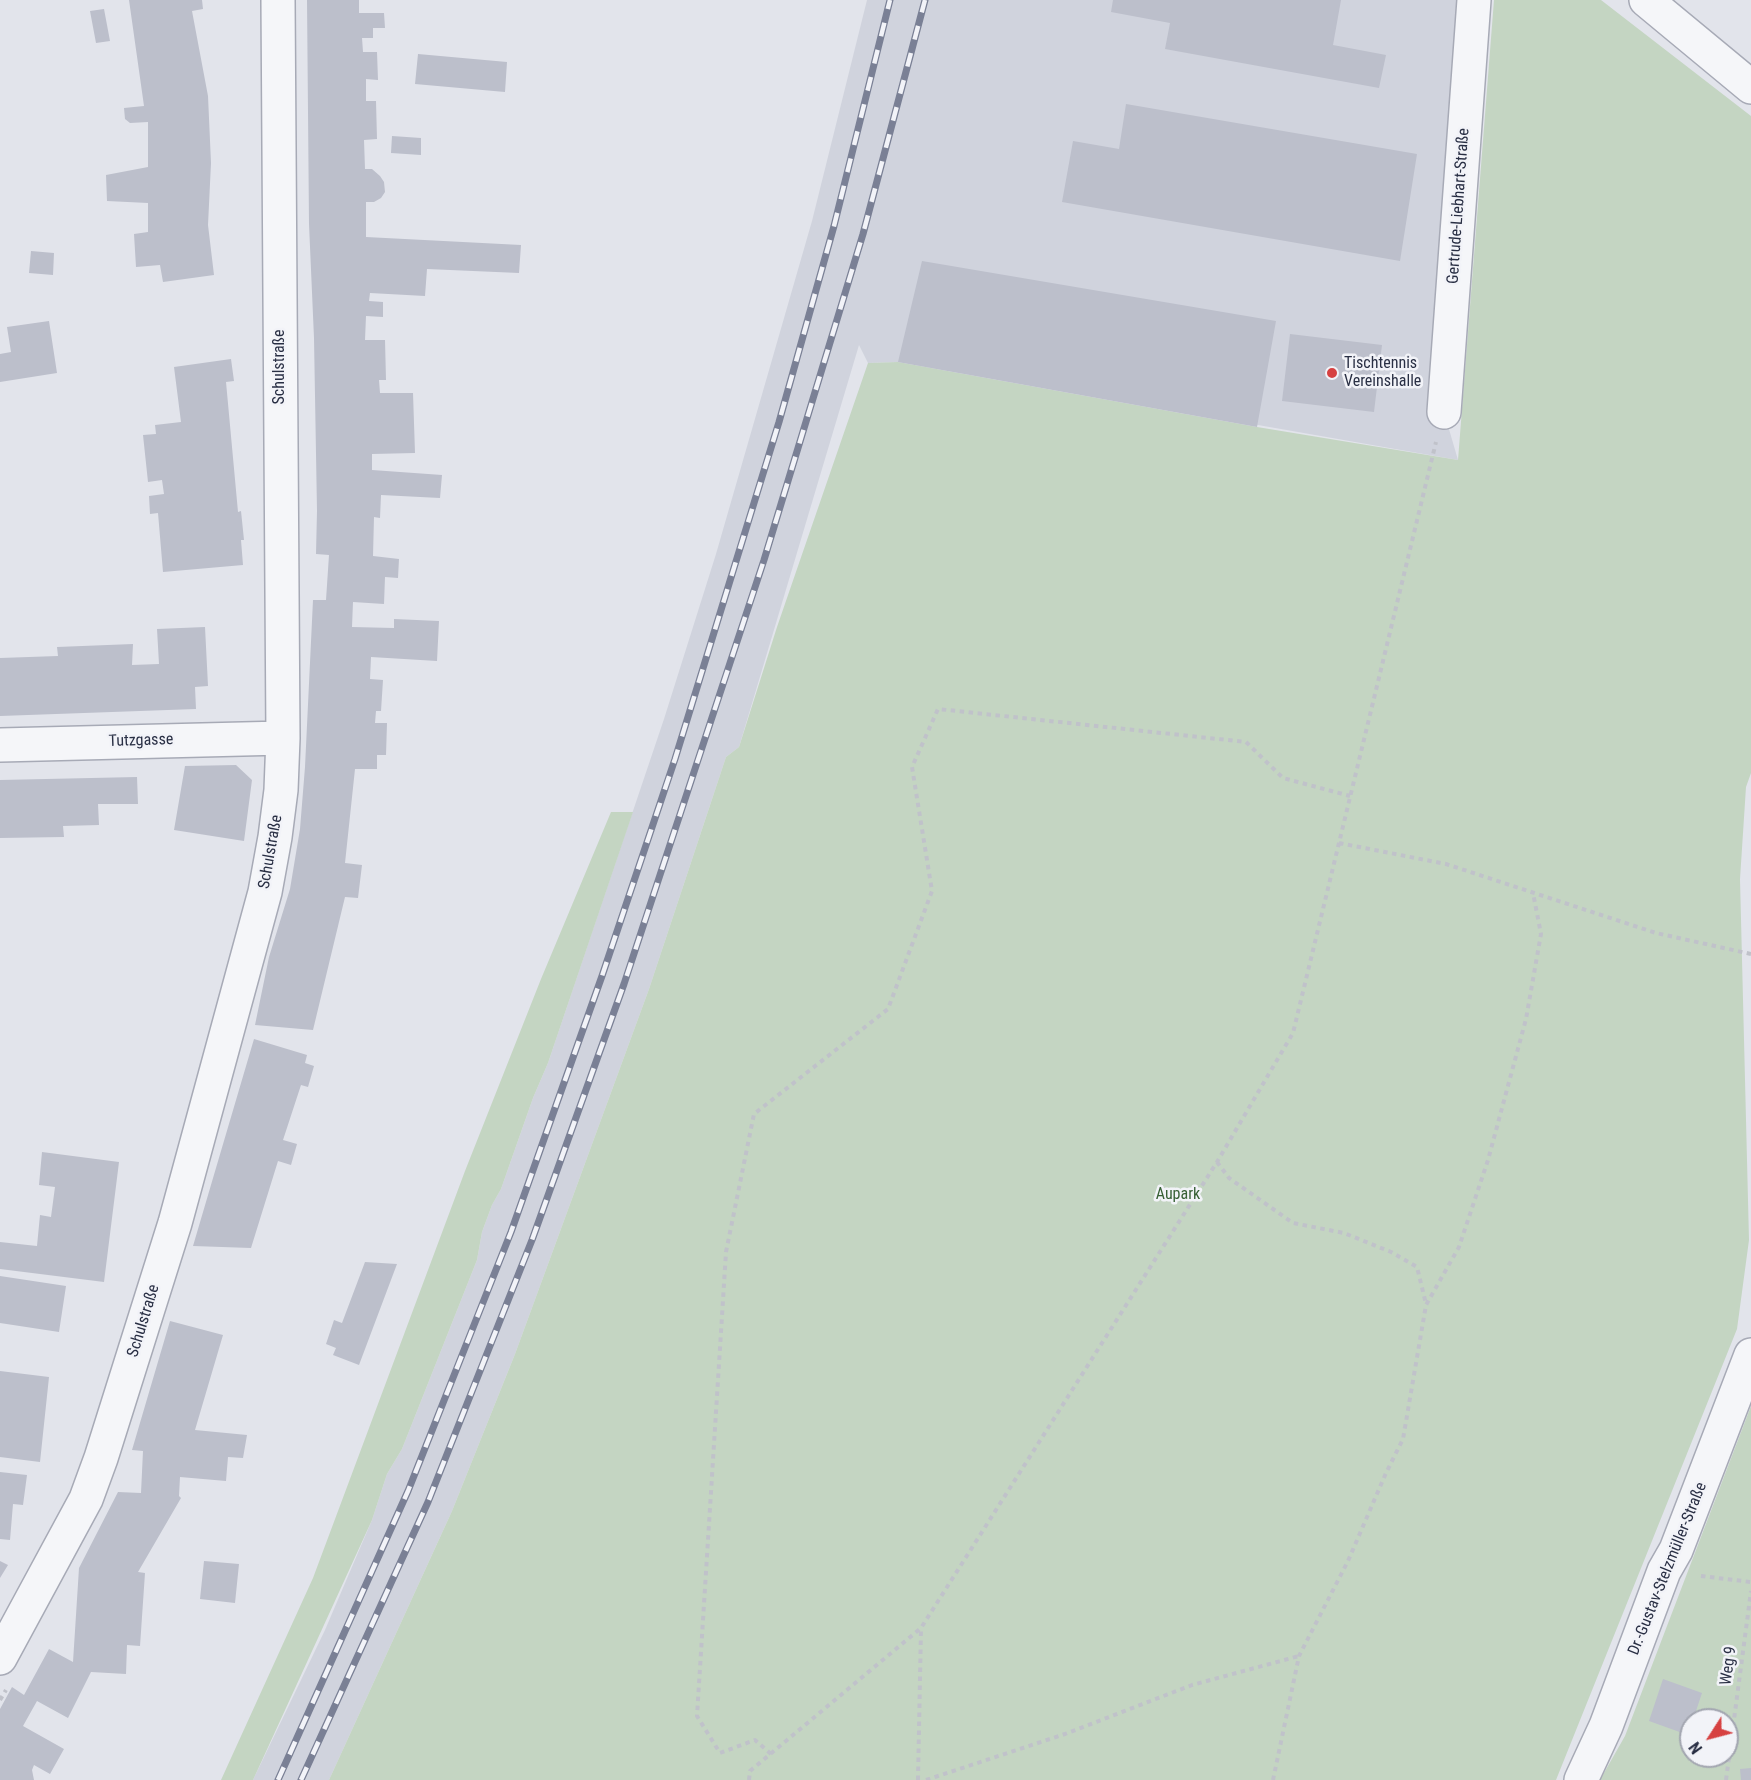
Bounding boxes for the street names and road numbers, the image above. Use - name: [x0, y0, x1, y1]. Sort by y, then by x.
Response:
- street label: Gertrude-Liebhart-Straße: [1444, 127, 1474, 285]
- street label: Schulstraße: [270, 330, 290, 404]
- street label: Tutzgasse: [108, 730, 174, 752]
- street label: Schulstraße: [255, 813, 287, 891]
- street label: Schulstraße: [124, 1282, 164, 1360]
- street label: Dr.-Gustav-Stelzmüller-Straße: [1625, 1480, 1711, 1658]
- street label: Weg 9: [1717, 1645, 1741, 1687]

